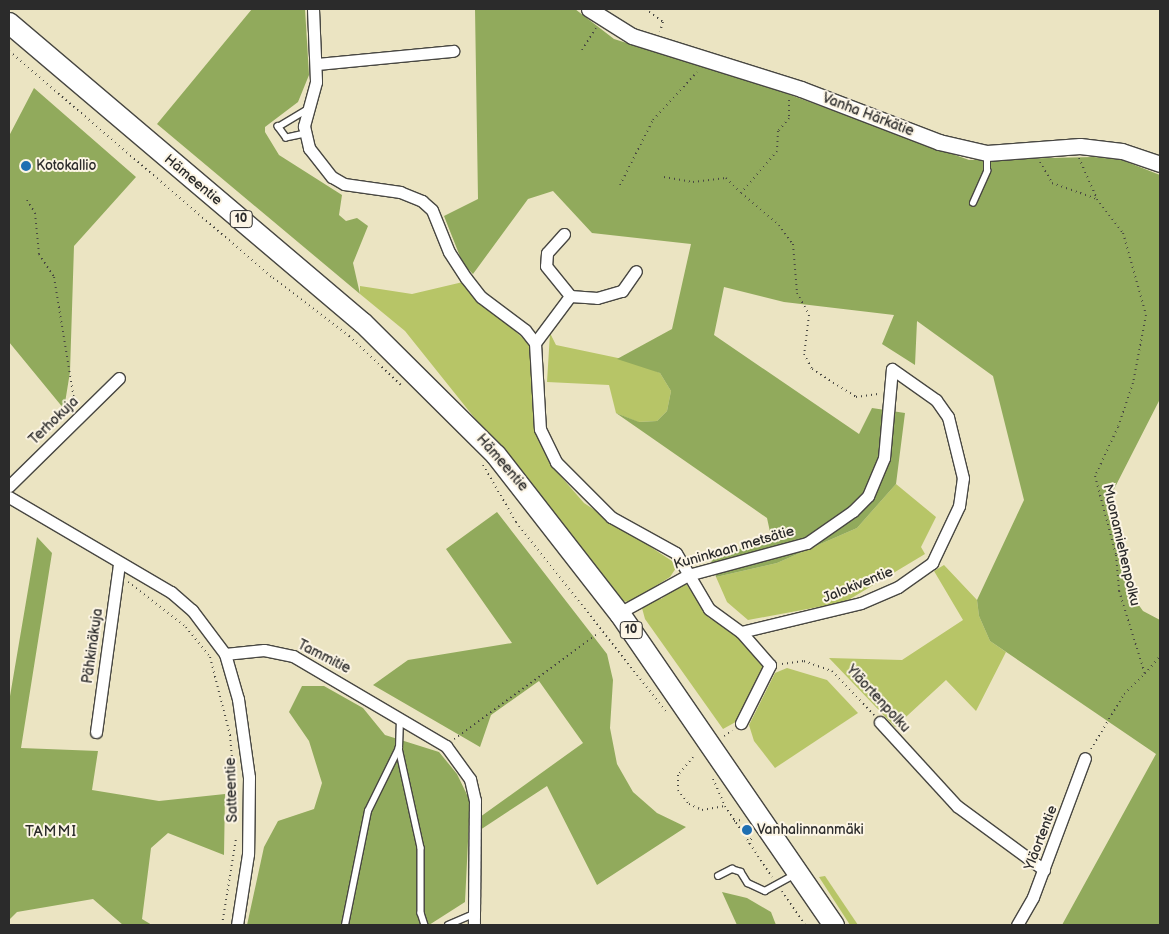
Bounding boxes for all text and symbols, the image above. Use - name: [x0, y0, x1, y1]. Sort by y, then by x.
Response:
- street label: Vanha Härkätie: [820, 90, 916, 140]
- street label: Hämeentie: [161, 151, 225, 209]
- place label: Kotokallio: [36, 158, 97, 174]
- marker: Kotokallio: [20, 160, 32, 172]
- road number: 10: [228, 210, 254, 228]
- street label: Terhokuja: [26, 393, 82, 449]
- street label: Hämeentie: [473, 431, 531, 495]
- street label: Muonamiehenpolku: [1099, 482, 1143, 608]
- street label: Kuninkaan metsätie: [672, 523, 796, 573]
- street label: Jalokiventie: [820, 563, 896, 607]
- street label: Pähkinäkuja: [79, 607, 107, 685]
- road number: 10: [618, 620, 644, 640]
- street label: Tammitie: [295, 637, 353, 677]
- street label: Yläortenpolku: [842, 662, 914, 736]
- street label: Satteentie: [222, 757, 242, 823]
- street label: Yläortentie: [1021, 803, 1061, 873]
- place label: Vanhalinnanmäki: [757, 822, 864, 838]
- district label: TAMMI: [24, 823, 78, 841]
- marker: Vanhalinnanmäki: [741, 824, 753, 836]

